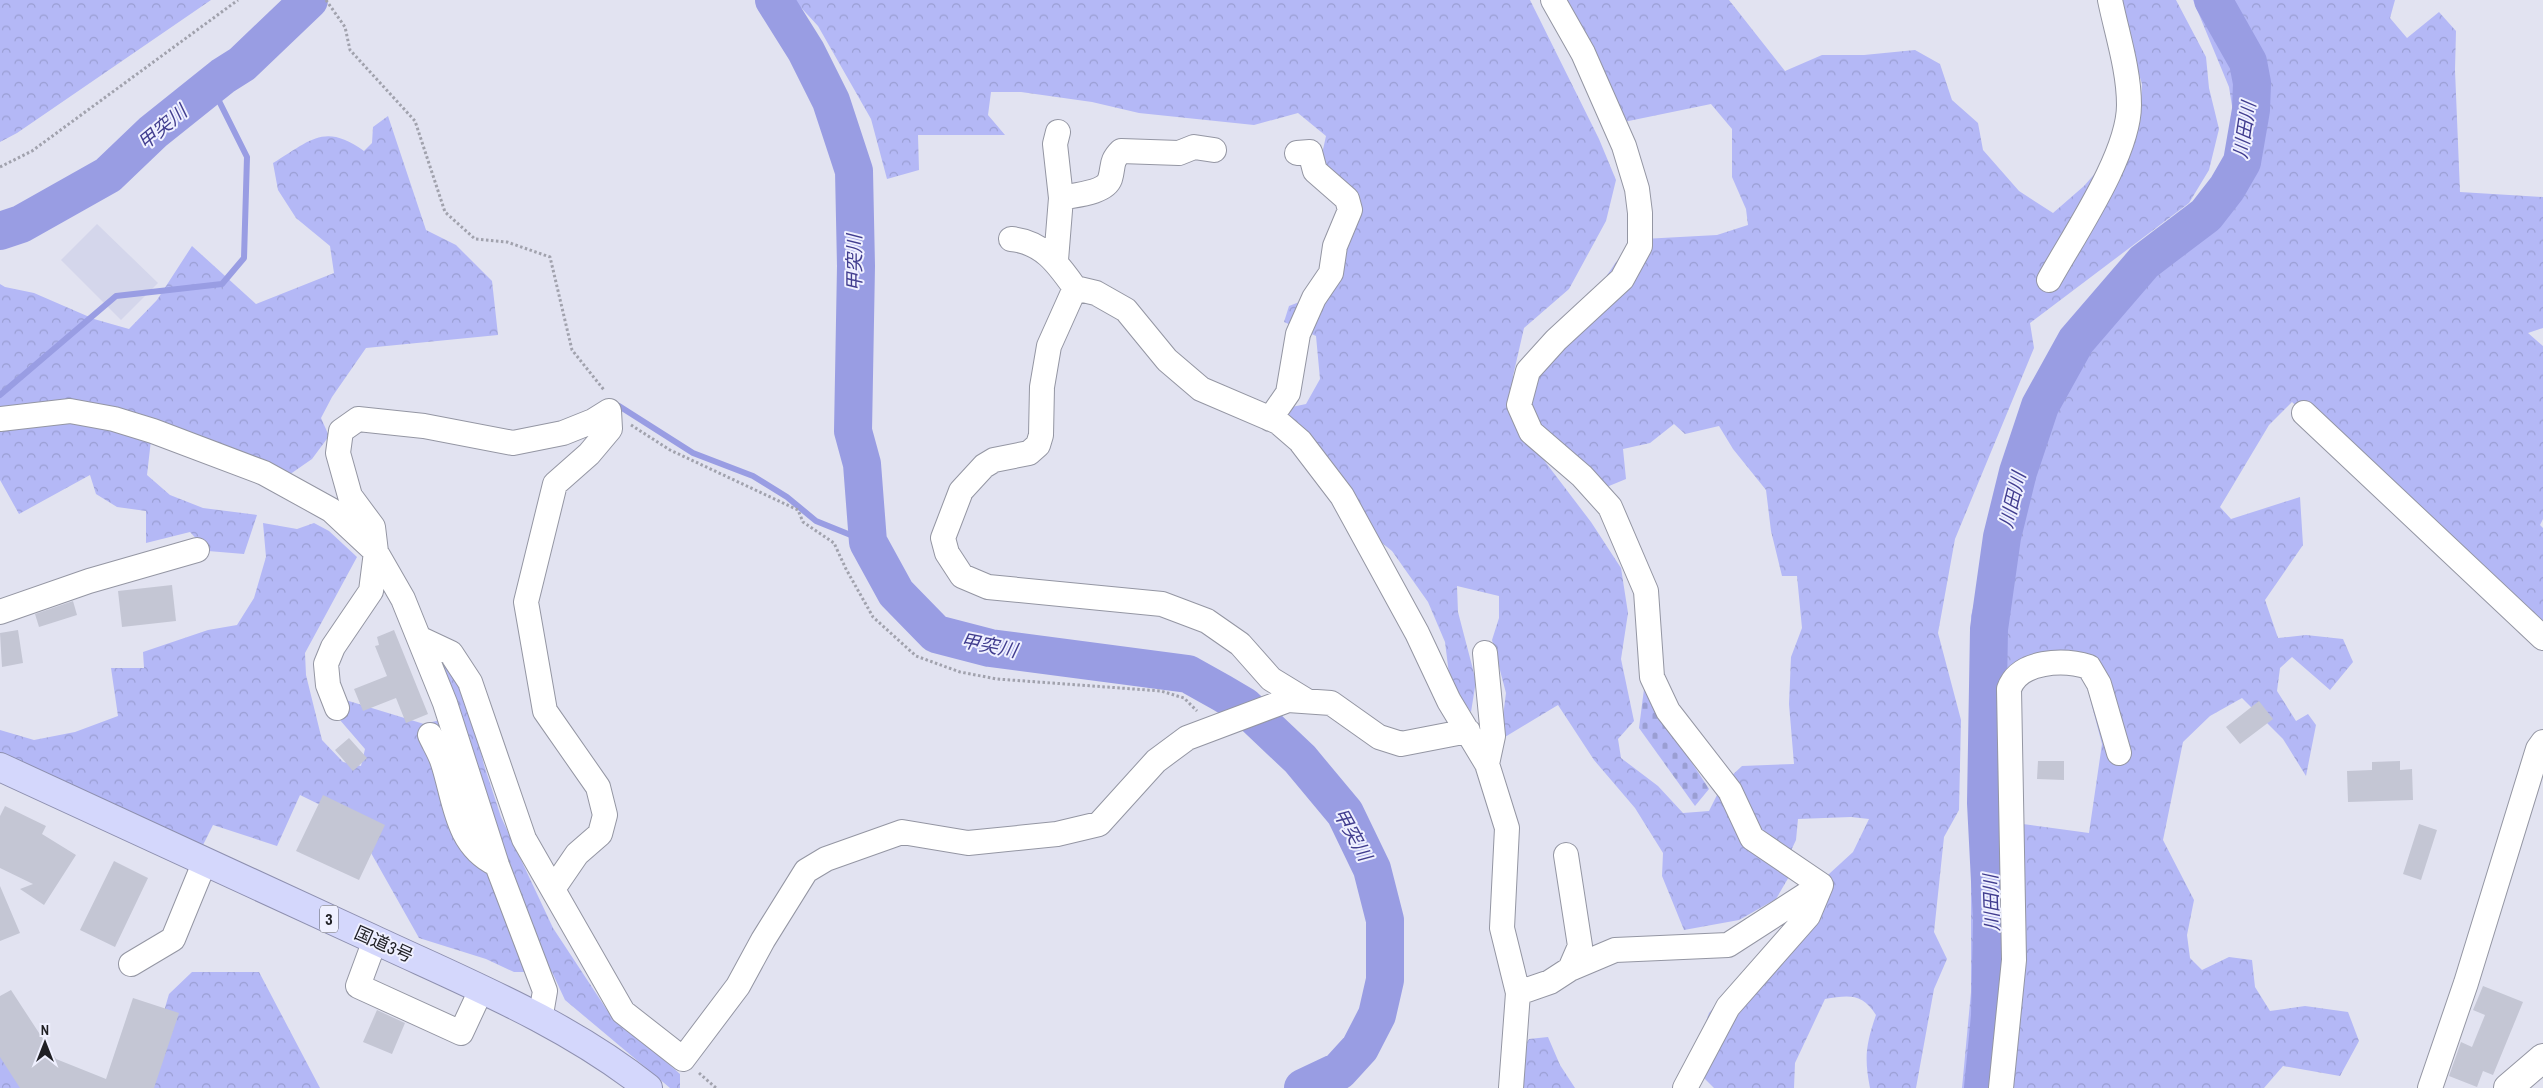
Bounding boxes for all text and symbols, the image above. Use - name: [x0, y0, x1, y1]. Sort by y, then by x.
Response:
- water label: 甲突川: [132, 97, 194, 155]
- water label: 川田川: [2227, 98, 2262, 160]
- water label: 甲突川: [841, 233, 867, 292]
- water label: 川田川: [1992, 467, 2032, 531]
- water label: 甲突川: [959, 627, 1021, 664]
- water label: 甲突川: [1328, 803, 1379, 867]
- water label: 川田川: [1977, 872, 2005, 932]
- road number: 3: [320, 906, 338, 932]
- street label: 国道3号: [350, 920, 418, 968]
- north arrow: [20, 1018, 70, 1068]
- text: N: [41, 1021, 49, 1039]

